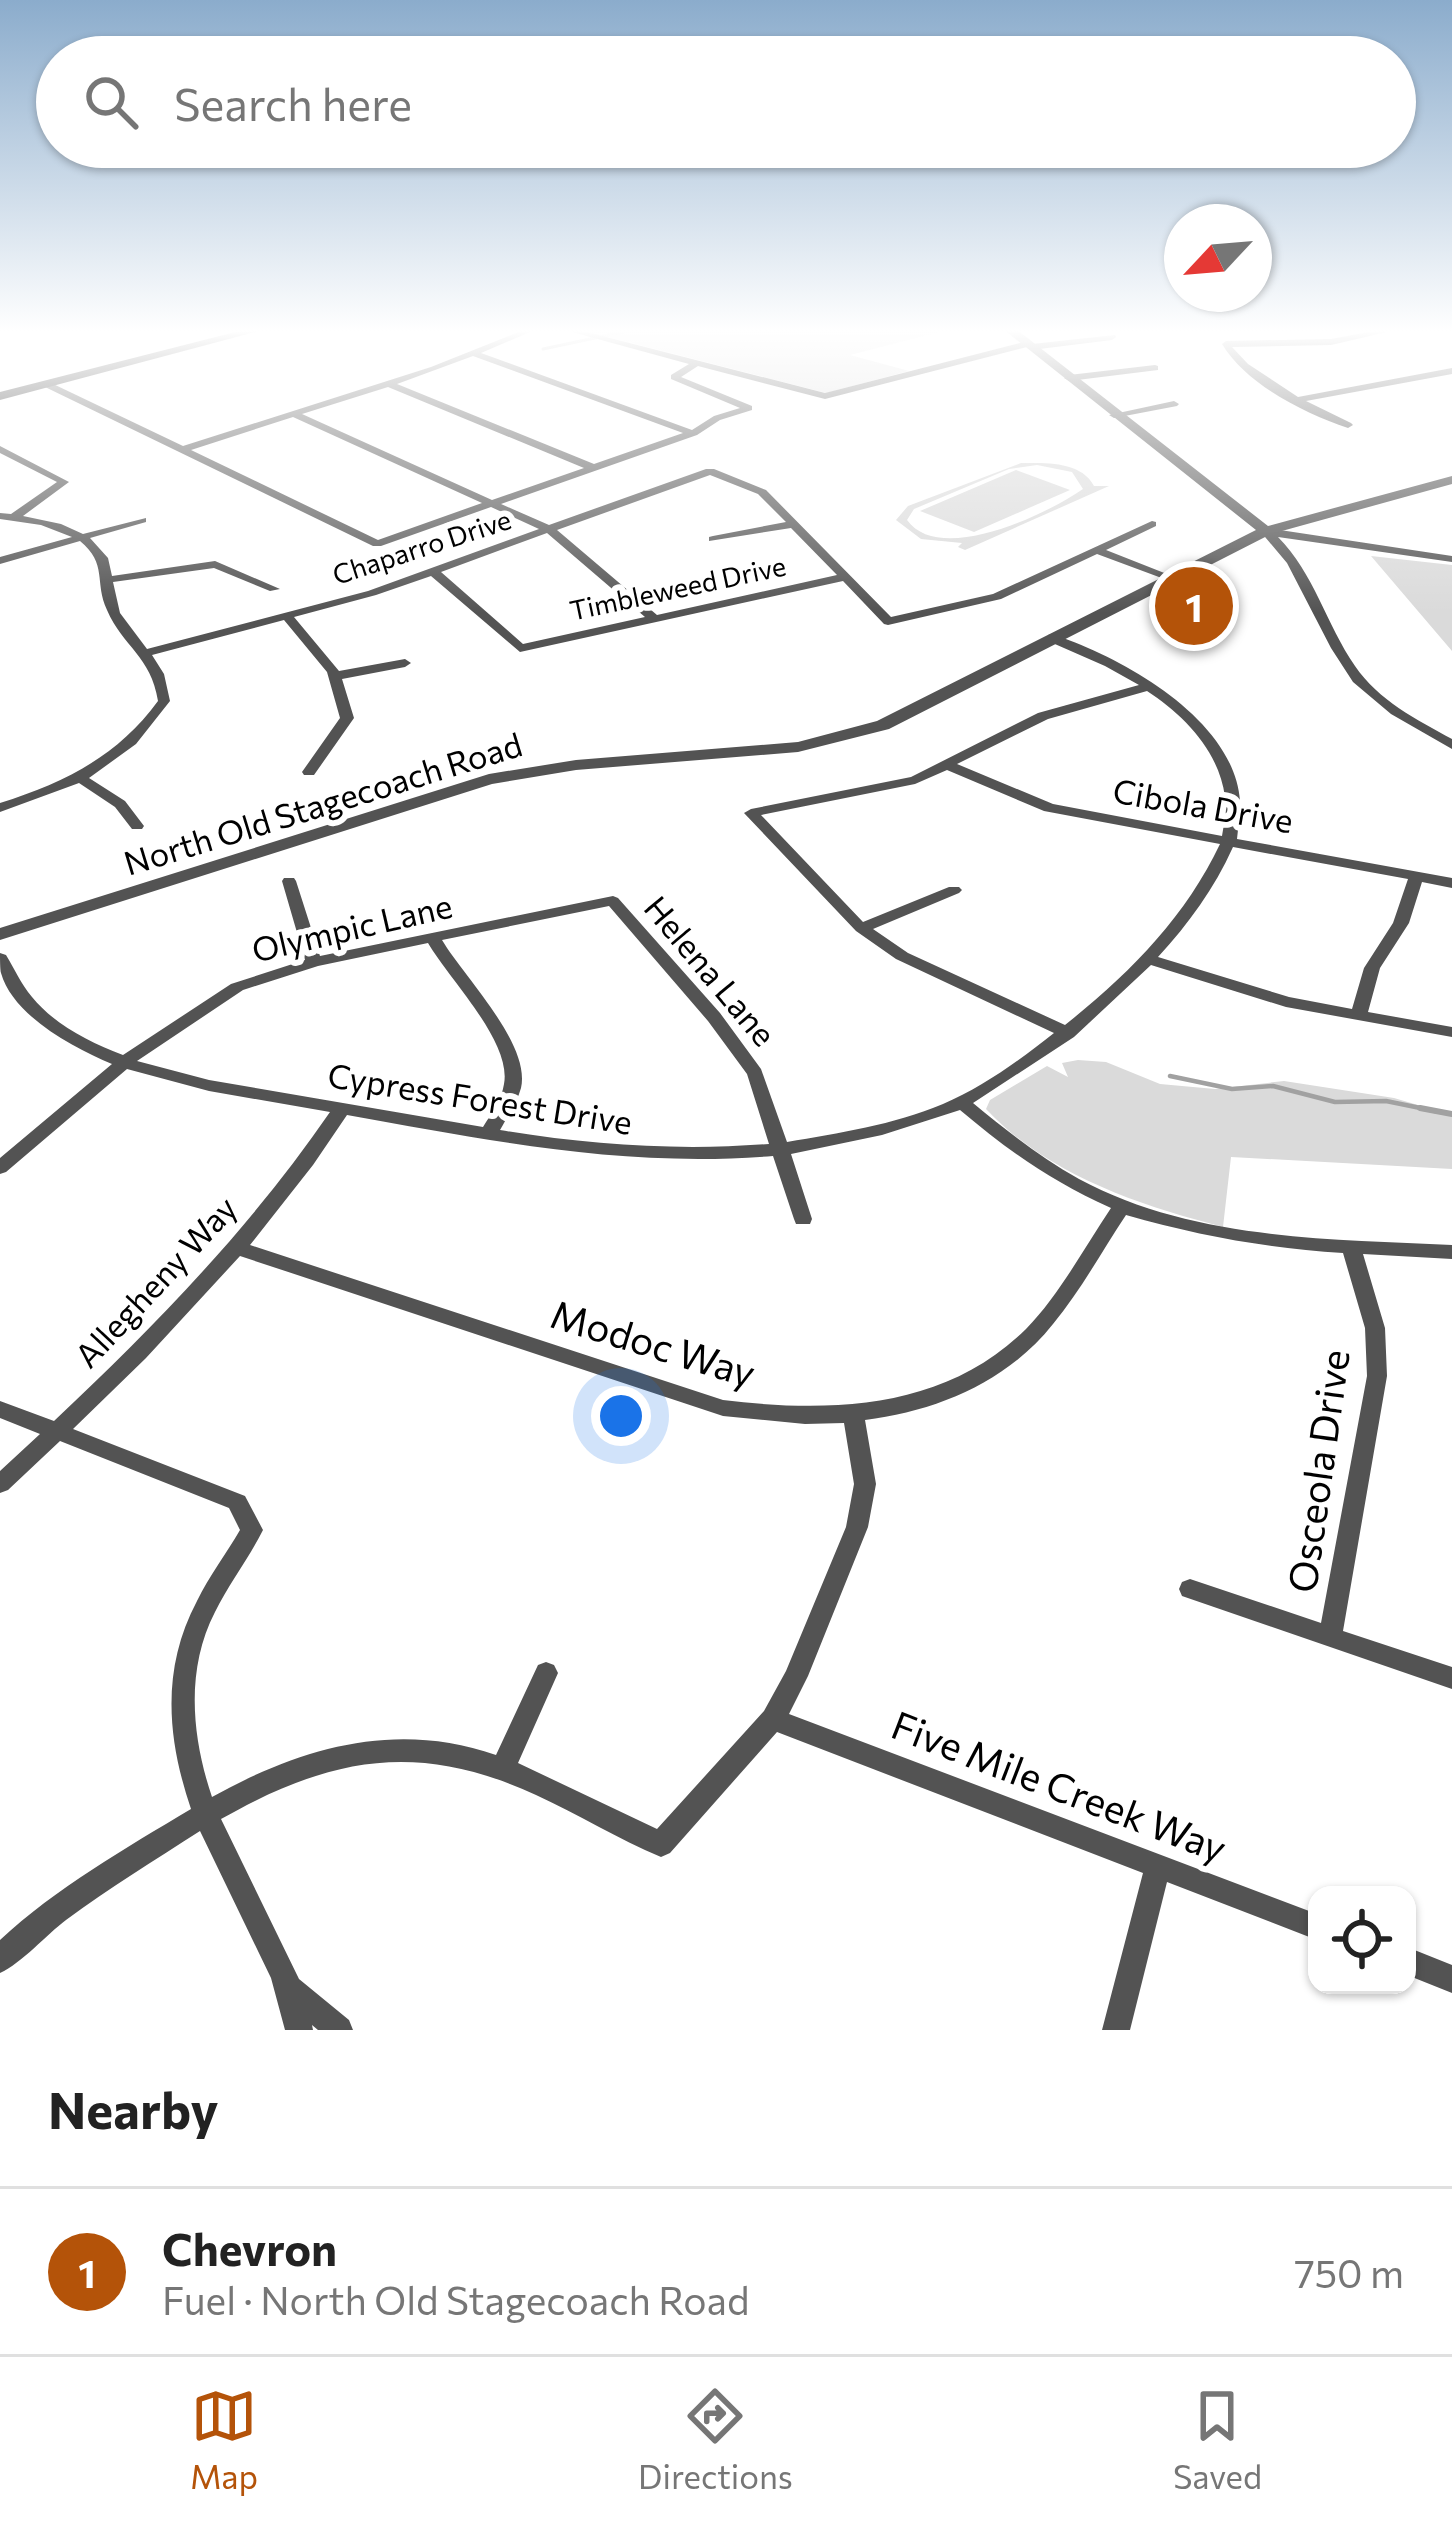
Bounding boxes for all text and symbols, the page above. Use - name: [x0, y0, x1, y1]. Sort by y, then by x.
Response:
- search box: [36, 36, 1416, 168]
- icon: search: [78, 69, 144, 135]
- text: Search here: [174, 75, 412, 130]
- north arrow: [1164, 204, 1272, 312]
- street label: Chaparro Drive: [328, 502, 515, 591]
- street label: Timbleweed Drive: [567, 549, 789, 627]
- pin: 1: [1155, 561, 1233, 651]
- street label: North Old Stagecoach Road: [119, 722, 526, 883]
- street label: Cibola Drive: [1110, 769, 1296, 841]
- street label: Olympic Lane: [248, 884, 456, 969]
- street label: Helena Lane: [637, 887, 786, 1053]
- street label: Cypress Forest Drive: [325, 1053, 635, 1142]
- street label: Allegheny Way: [65, 1187, 245, 1375]
- street label: Modoc Way: [546, 1288, 761, 1396]
- street label: Osceola Drive: [1276, 1346, 1358, 1595]
- your location: [591, 1386, 651, 1446]
- street label: Five Mile Creek Way: [886, 1699, 1234, 1871]
- map controls: [1308, 1886, 1416, 1994]
- button: locate: [1308, 1886, 1416, 1994]
- text: Nearby: [48, 2077, 218, 2140]
- text: Chevron: [162, 2220, 337, 2275]
- text: 1: [78, 2248, 96, 2296]
- text: 750 m: [1294, 2248, 1404, 2296]
- text: Fuel · North Old Stagecoach Road: [162, 2275, 749, 2323]
- tab: Map: [190, 2383, 258, 2496]
- tab: Directions: [638, 2383, 793, 2496]
- tab: Saved: [1173, 2383, 1262, 2496]

